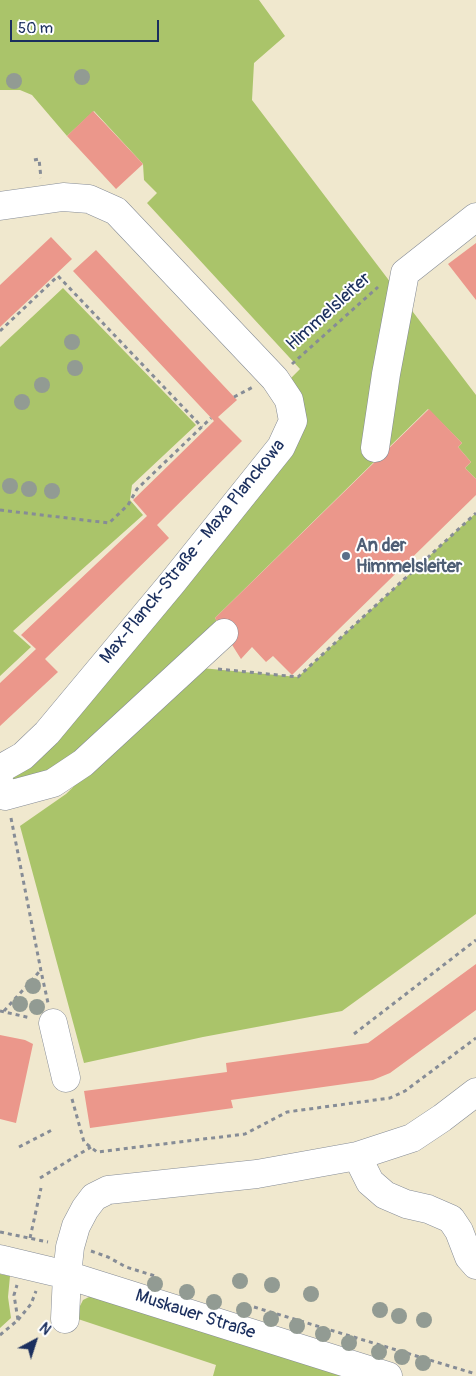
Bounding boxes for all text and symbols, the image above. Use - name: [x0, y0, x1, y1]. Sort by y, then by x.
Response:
- scale bar: [12, 10, 161, 42]
- text: 50 m: [18, 19, 53, 38]
- street label: Himmelsleiter: [282, 268, 376, 356]
- street label: Max-Planck-Straße - Maxa Planckowa: [96, 435, 290, 669]
- place label: An der Himmelsleiter: [356, 535, 462, 578]
- marker: An der Himmelsleiter: [340, 550, 352, 562]
- street label: Muskauer Straße: [132, 1285, 258, 1345]
- north arrow: [10, 1316, 60, 1366]
- text: N: [36, 1320, 54, 1339]

